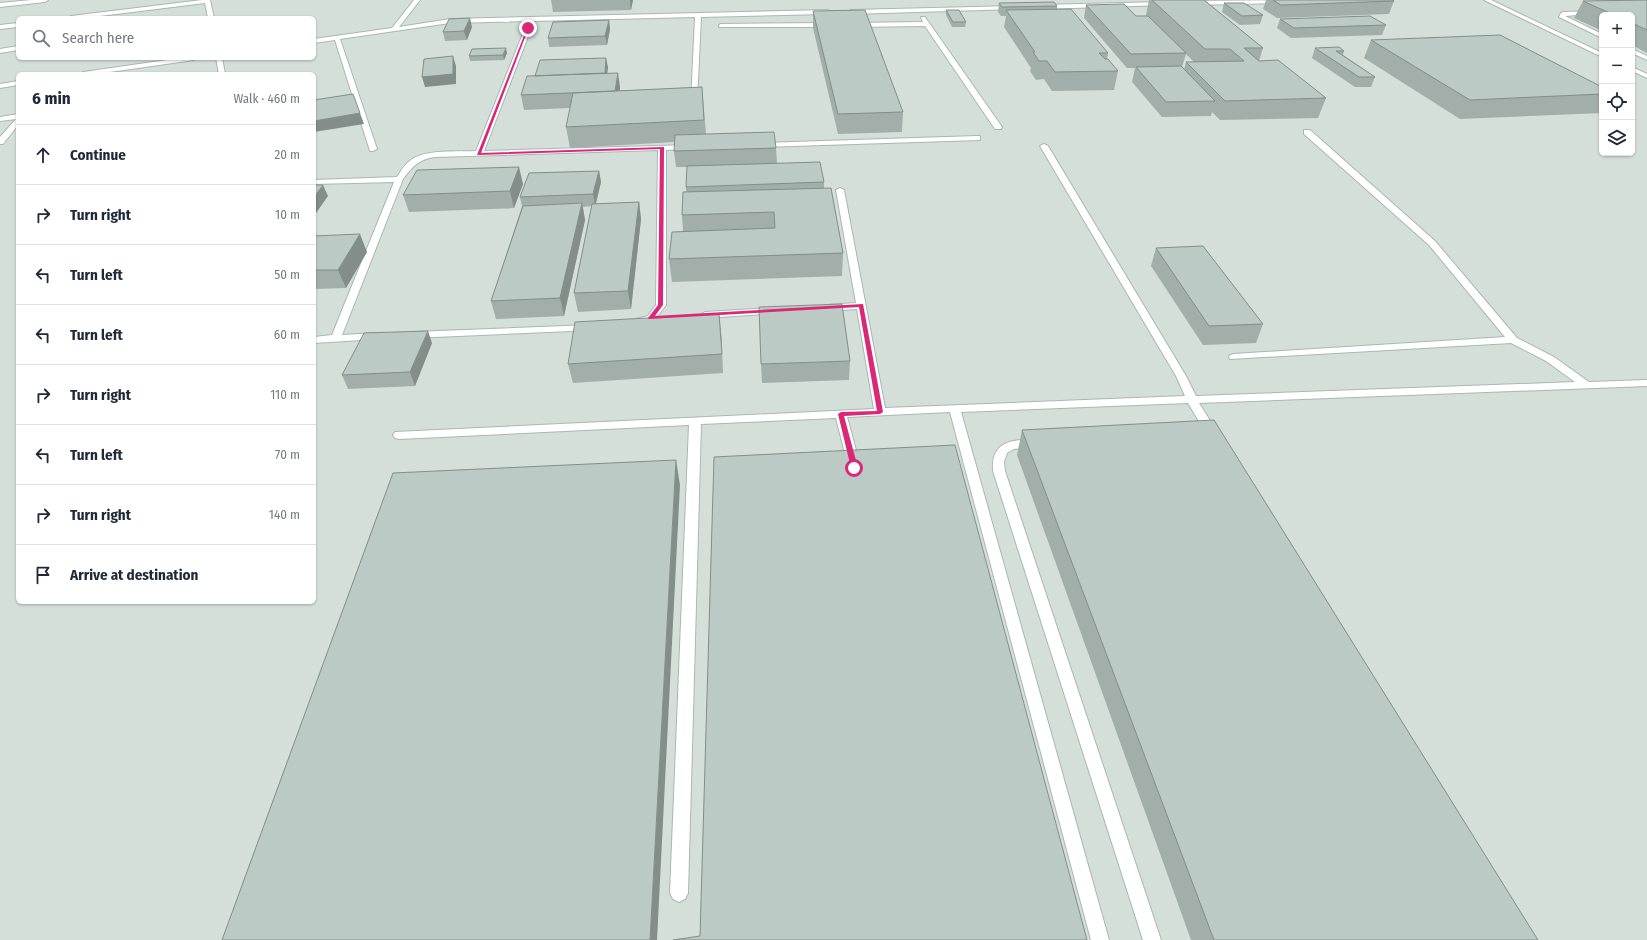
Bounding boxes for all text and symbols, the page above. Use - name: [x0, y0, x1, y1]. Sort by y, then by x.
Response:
- map controls: [1599, 12, 1635, 156]
- button: +: [1599, 12, 1635, 48]
- search box: [16, 16, 316, 60]
- route end: [519, 19, 537, 37]
- icon: search: [30, 27, 52, 49]
- text: Search here: [62, 29, 134, 47]
- button: −: [1599, 48, 1635, 84]
- button: locate: [1599, 84, 1635, 120]
- text: 6 min: [32, 88, 71, 109]
- text: Walk · 460 m: [233, 91, 300, 106]
- button: layers: [1599, 120, 1635, 156]
- icon: ahead: [32, 144, 54, 166]
- text: Continue: [70, 146, 126, 164]
- text: 20 m: [274, 147, 300, 162]
- icon: right: [32, 204, 54, 226]
- text: Turn right: [70, 206, 131, 224]
- text: 10 m: [275, 207, 300, 222]
- icon: left: [32, 264, 54, 286]
- text: Turn left: [70, 266, 123, 284]
- text: 50 m: [274, 267, 300, 282]
- icon: left: [32, 324, 54, 346]
- text: Turn left: [70, 326, 123, 344]
- text: 60 m: [274, 327, 300, 342]
- icon: right: [32, 384, 54, 406]
- text: Turn right: [70, 386, 131, 404]
- text: 110 m: [270, 387, 300, 402]
- icon: left: [32, 444, 54, 466]
- text: Turn left: [70, 446, 123, 464]
- text: 70 m: [275, 447, 300, 462]
- route start: [845, 459, 863, 477]
- icon: right: [32, 504, 54, 526]
- text: Turn right: [70, 506, 131, 524]
- text: 140 m: [269, 507, 300, 522]
- icon: arrive: [32, 564, 54, 586]
- text: Arrive at destination: [70, 566, 198, 584]

